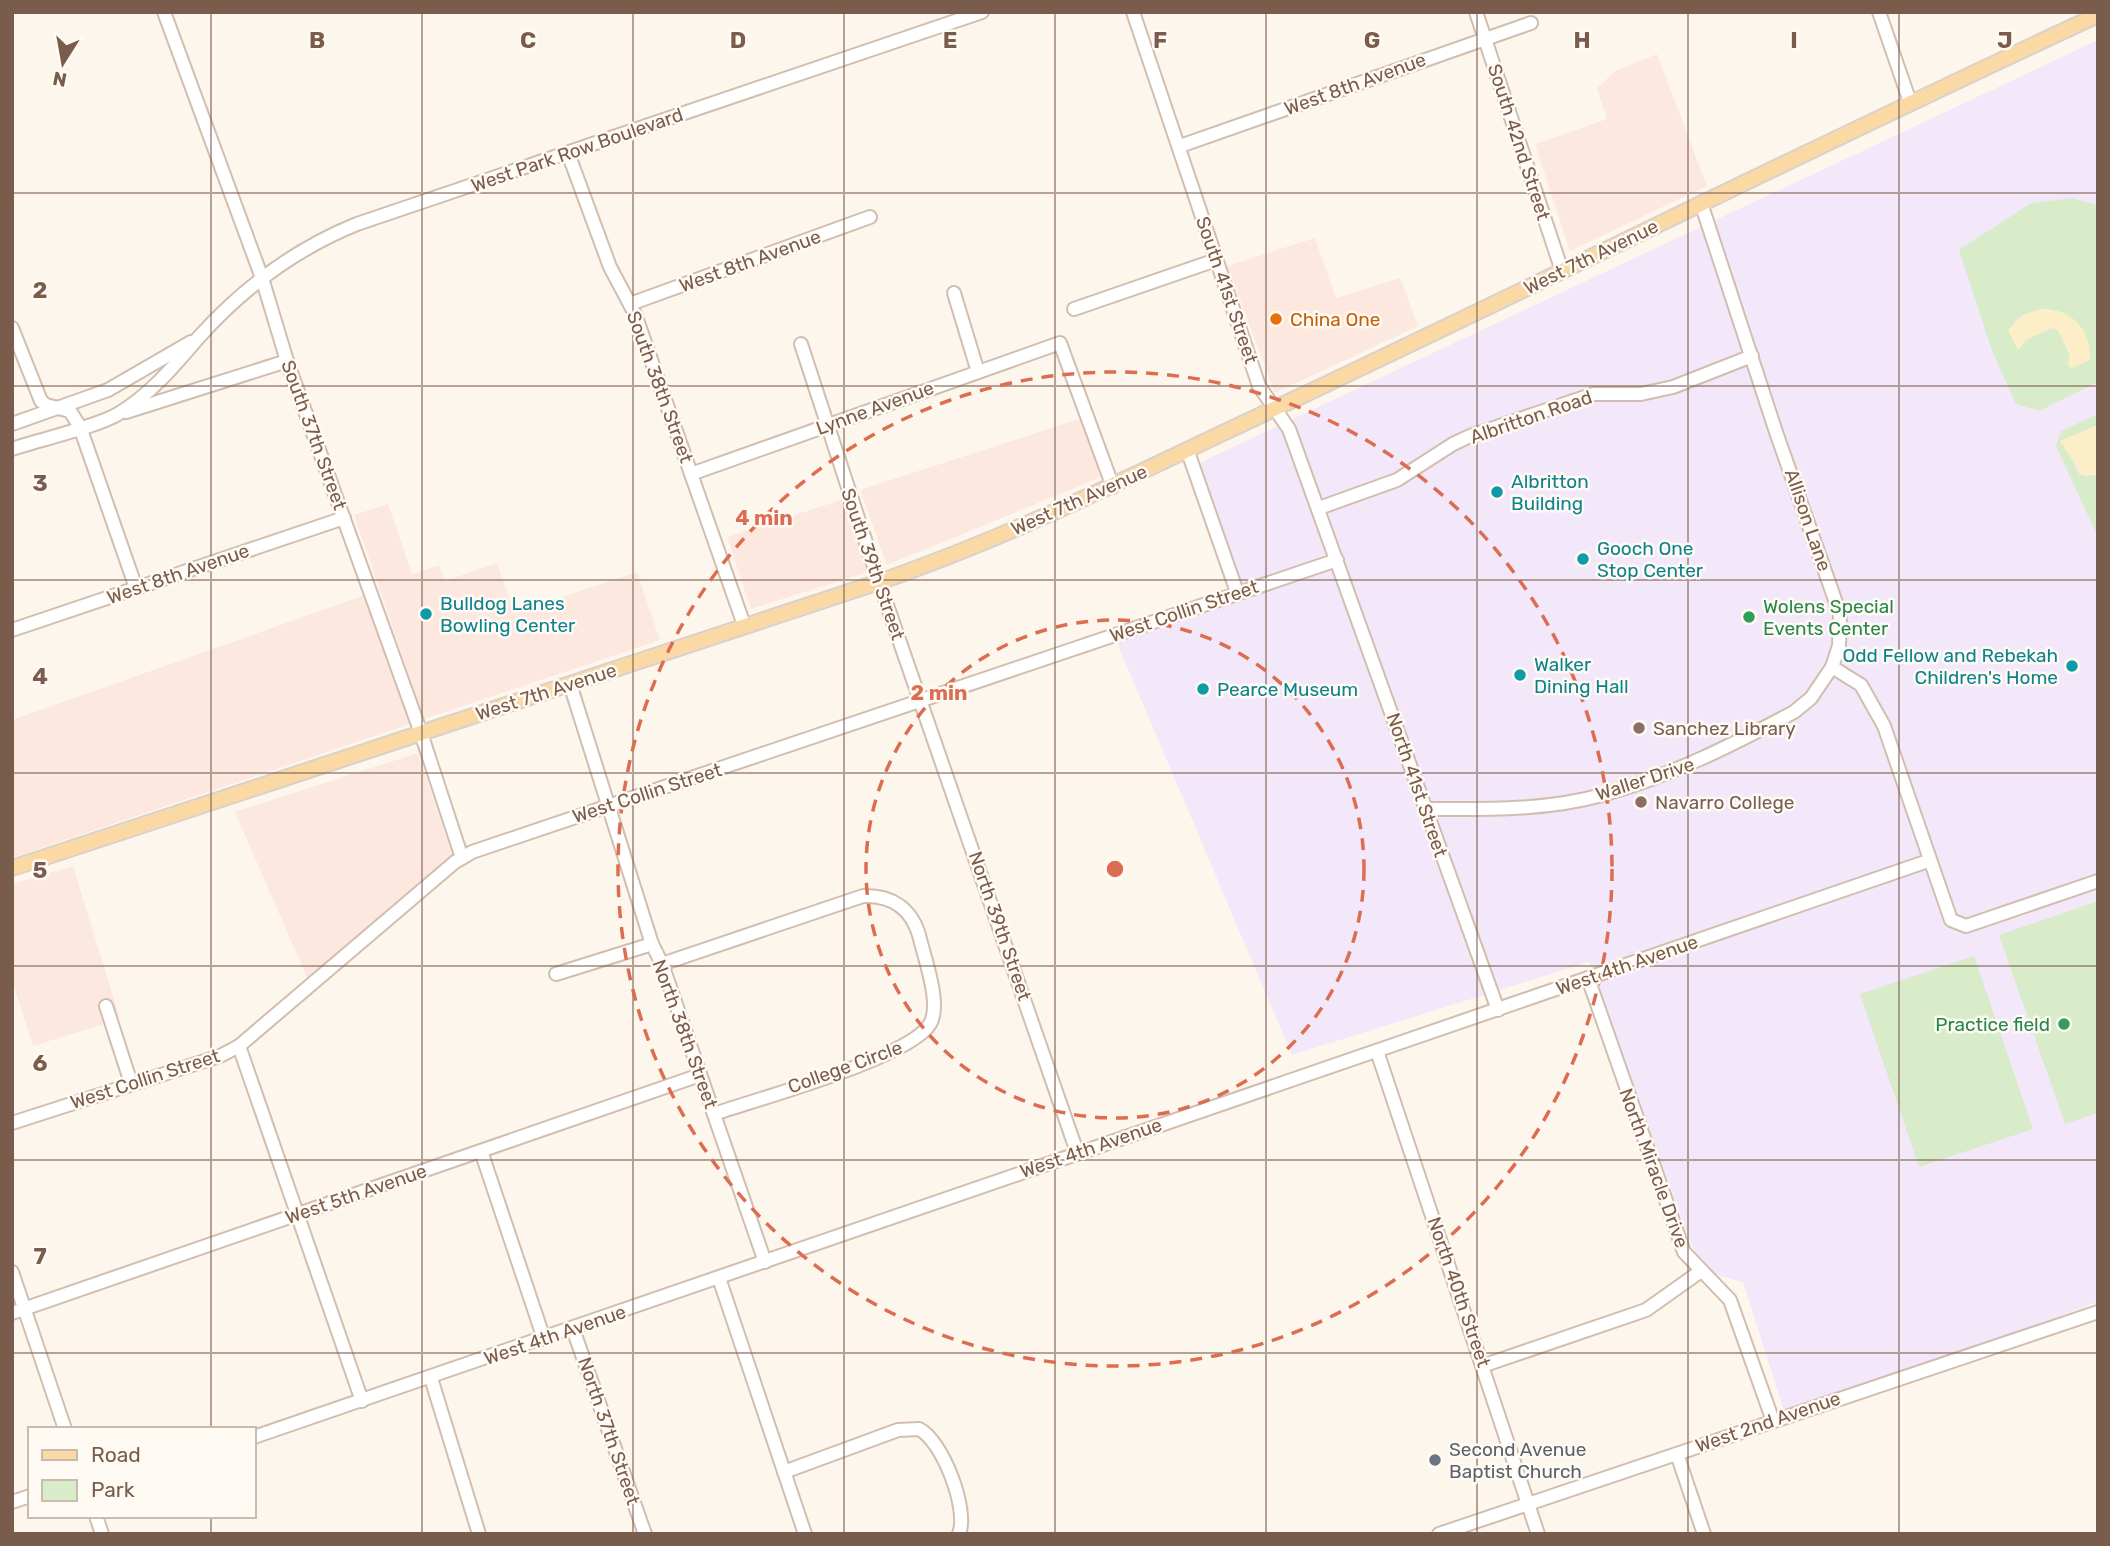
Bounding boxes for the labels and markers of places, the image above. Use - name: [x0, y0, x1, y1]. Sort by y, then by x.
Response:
- place label: China One: [1290, 308, 1381, 331]
- marker: China One: [1268, 311, 1284, 327]
- place label: Albritton Building: [1511, 470, 1589, 515]
- marker: Albritton Building: [1489, 484, 1505, 500]
- place label: Gooch One Stop Center: [1597, 537, 1704, 582]
- marker: Gooch One Stop Center: [1575, 551, 1591, 567]
- place label: Bulldog Lanes Bowling Center: [440, 592, 576, 637]
- place label: Wolens Special Events Center: [1763, 595, 1894, 640]
- marker: Bulldog Lanes Bowling Center: [418, 606, 434, 622]
- marker: Wolens Special Events Center: [1741, 609, 1757, 625]
- place label: Odd Fellow and Rebekah Children's Home: [1842, 644, 2058, 689]
- place label: Walker Dining Hall: [1534, 653, 1629, 698]
- marker: Odd Fellow and Rebekah Children's Home: [2064, 658, 2080, 674]
- marker: Walker Dining Hall: [1512, 667, 1528, 683]
- place label: Pearce Museum: [1217, 678, 1358, 701]
- marker: Pearce Museum: [1195, 681, 1211, 697]
- place label: Sanchez Library: [1653, 717, 1796, 740]
- marker: Sanchez Library: [1631, 720, 1647, 736]
- place label: Navarro College: [1655, 791, 1794, 814]
- marker: Navarro College: [1633, 794, 1649, 810]
- centre of rings: [1103, 857, 1127, 881]
- place label: Practice field: [1935, 1013, 2050, 1036]
- marker: Practice field: [2056, 1016, 2072, 1032]
- place label: Second Avenue Baptist Church: [1449, 1438, 1586, 1483]
- marker: Second Avenue Baptist Church: [1427, 1452, 1443, 1468]

